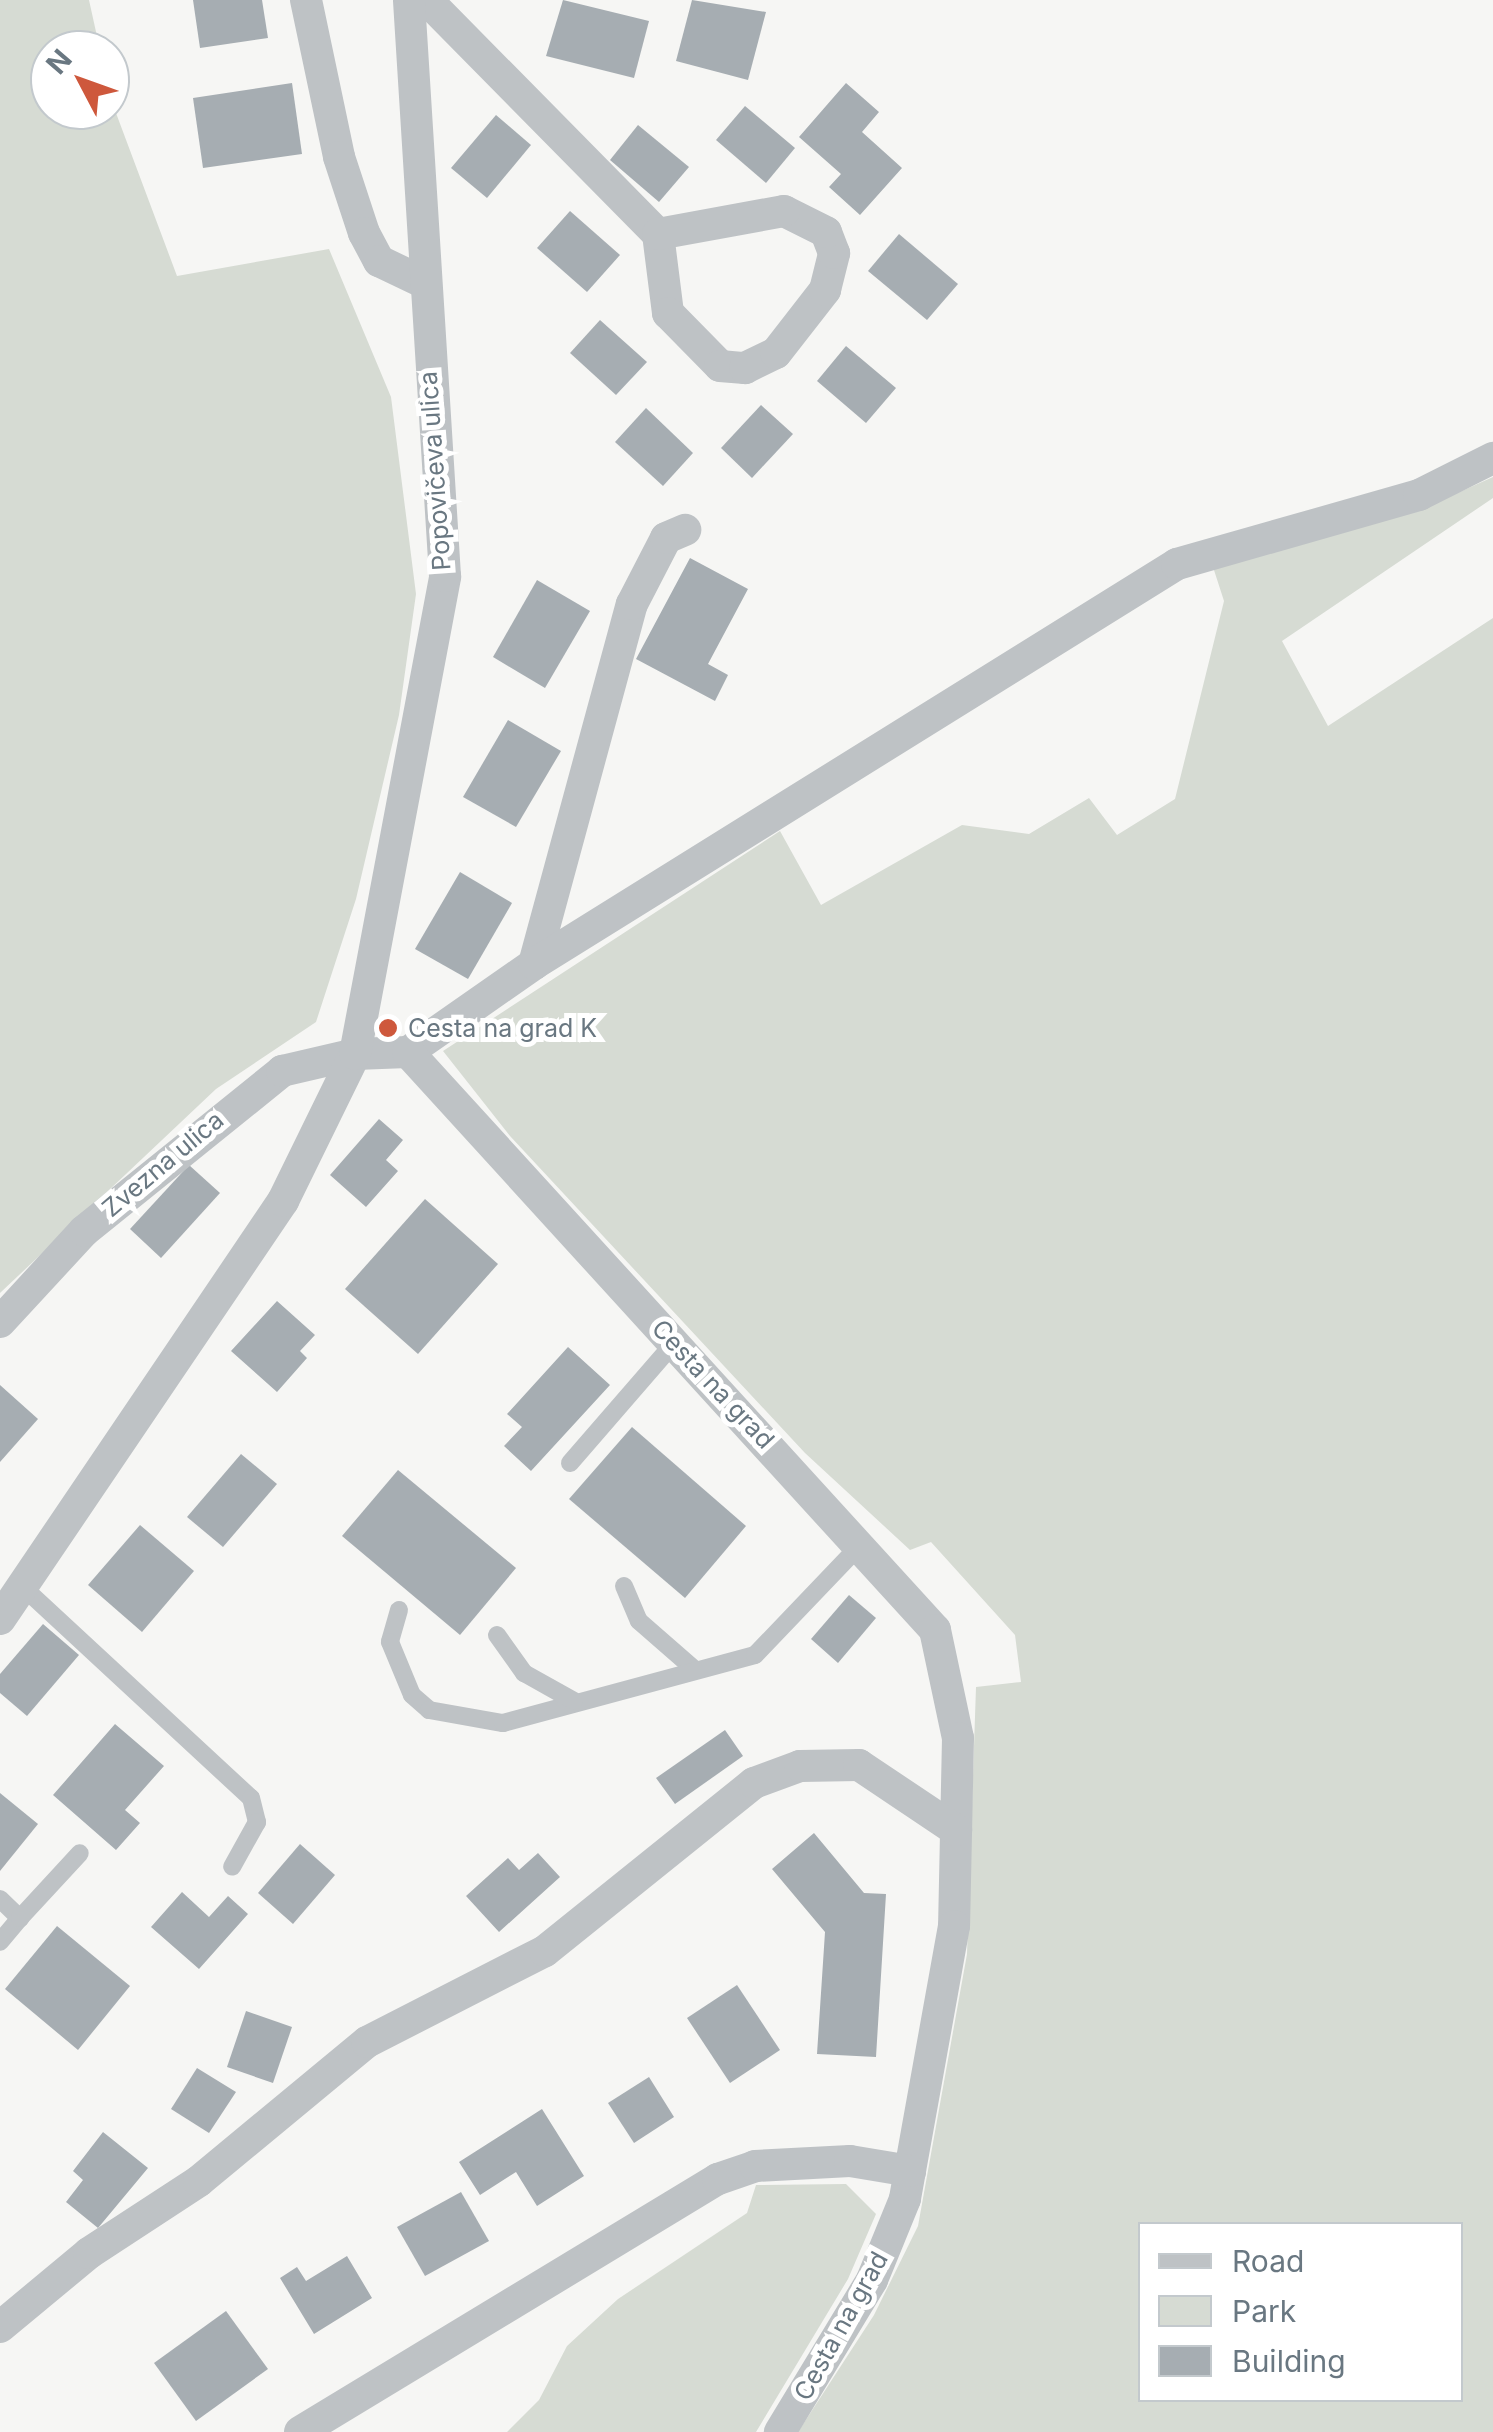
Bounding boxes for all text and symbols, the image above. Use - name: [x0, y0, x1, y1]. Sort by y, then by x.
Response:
- north arrow: [30, 30, 130, 130]
- text: N: [39, 42, 79, 81]
- street label: Popovičeva ulica: [413, 370, 457, 572]
- place label: Cesta na grad K: [408, 1013, 597, 1043]
- marker: Cesta na grad K: [377, 1017, 399, 1039]
- street label: Zvezna ulica: [96, 1105, 230, 1223]
- street label: Cesta na grad: [646, 1313, 780, 1455]
- legend: [1138, 2222, 1463, 2402]
- text: Road: [1232, 2243, 1304, 2279]
- street label: Cesta na grad: [788, 2246, 894, 2406]
- text: Park: [1232, 2293, 1296, 2329]
- text: Building: [1232, 2343, 1346, 2379]

